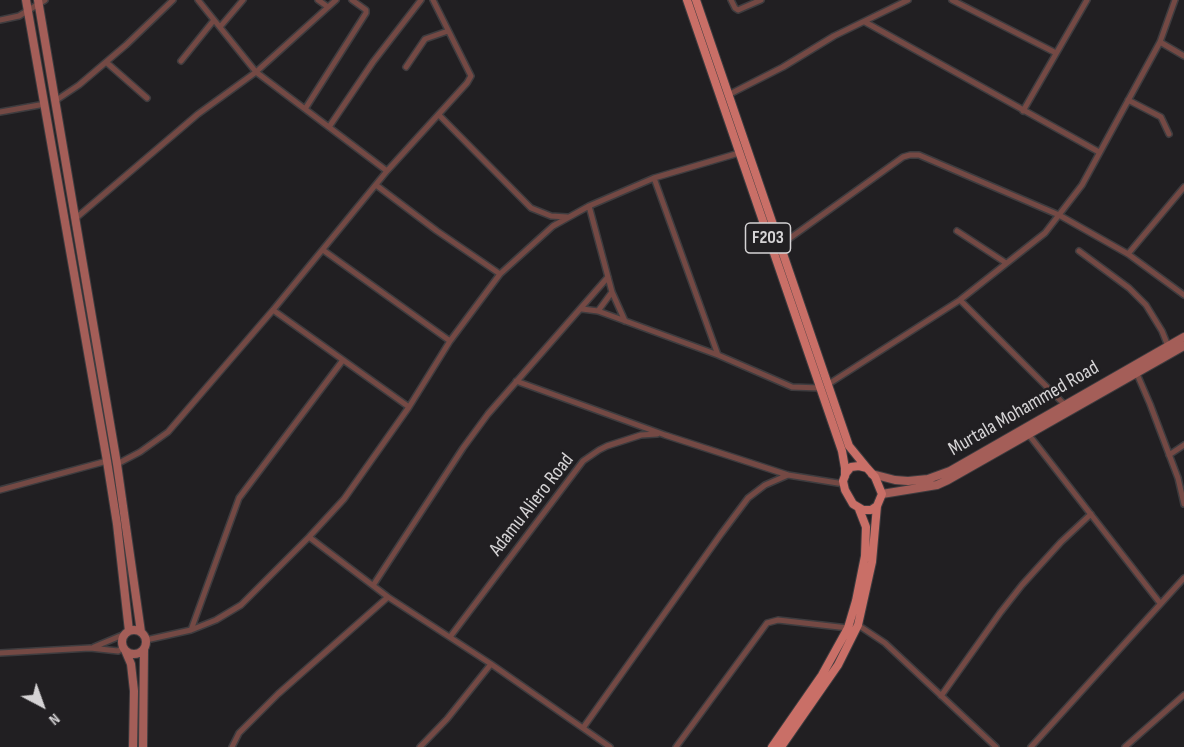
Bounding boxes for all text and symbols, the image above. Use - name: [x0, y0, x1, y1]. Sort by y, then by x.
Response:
- road number: F203: [746, 223, 790, 253]
- street label: Murtala Mohammed Road: [945, 356, 1103, 462]
- street label: Adamu Aliero Road: [484, 449, 580, 561]
- north arrow: [12, 675, 72, 735]
- text: N: [45, 709, 64, 729]

